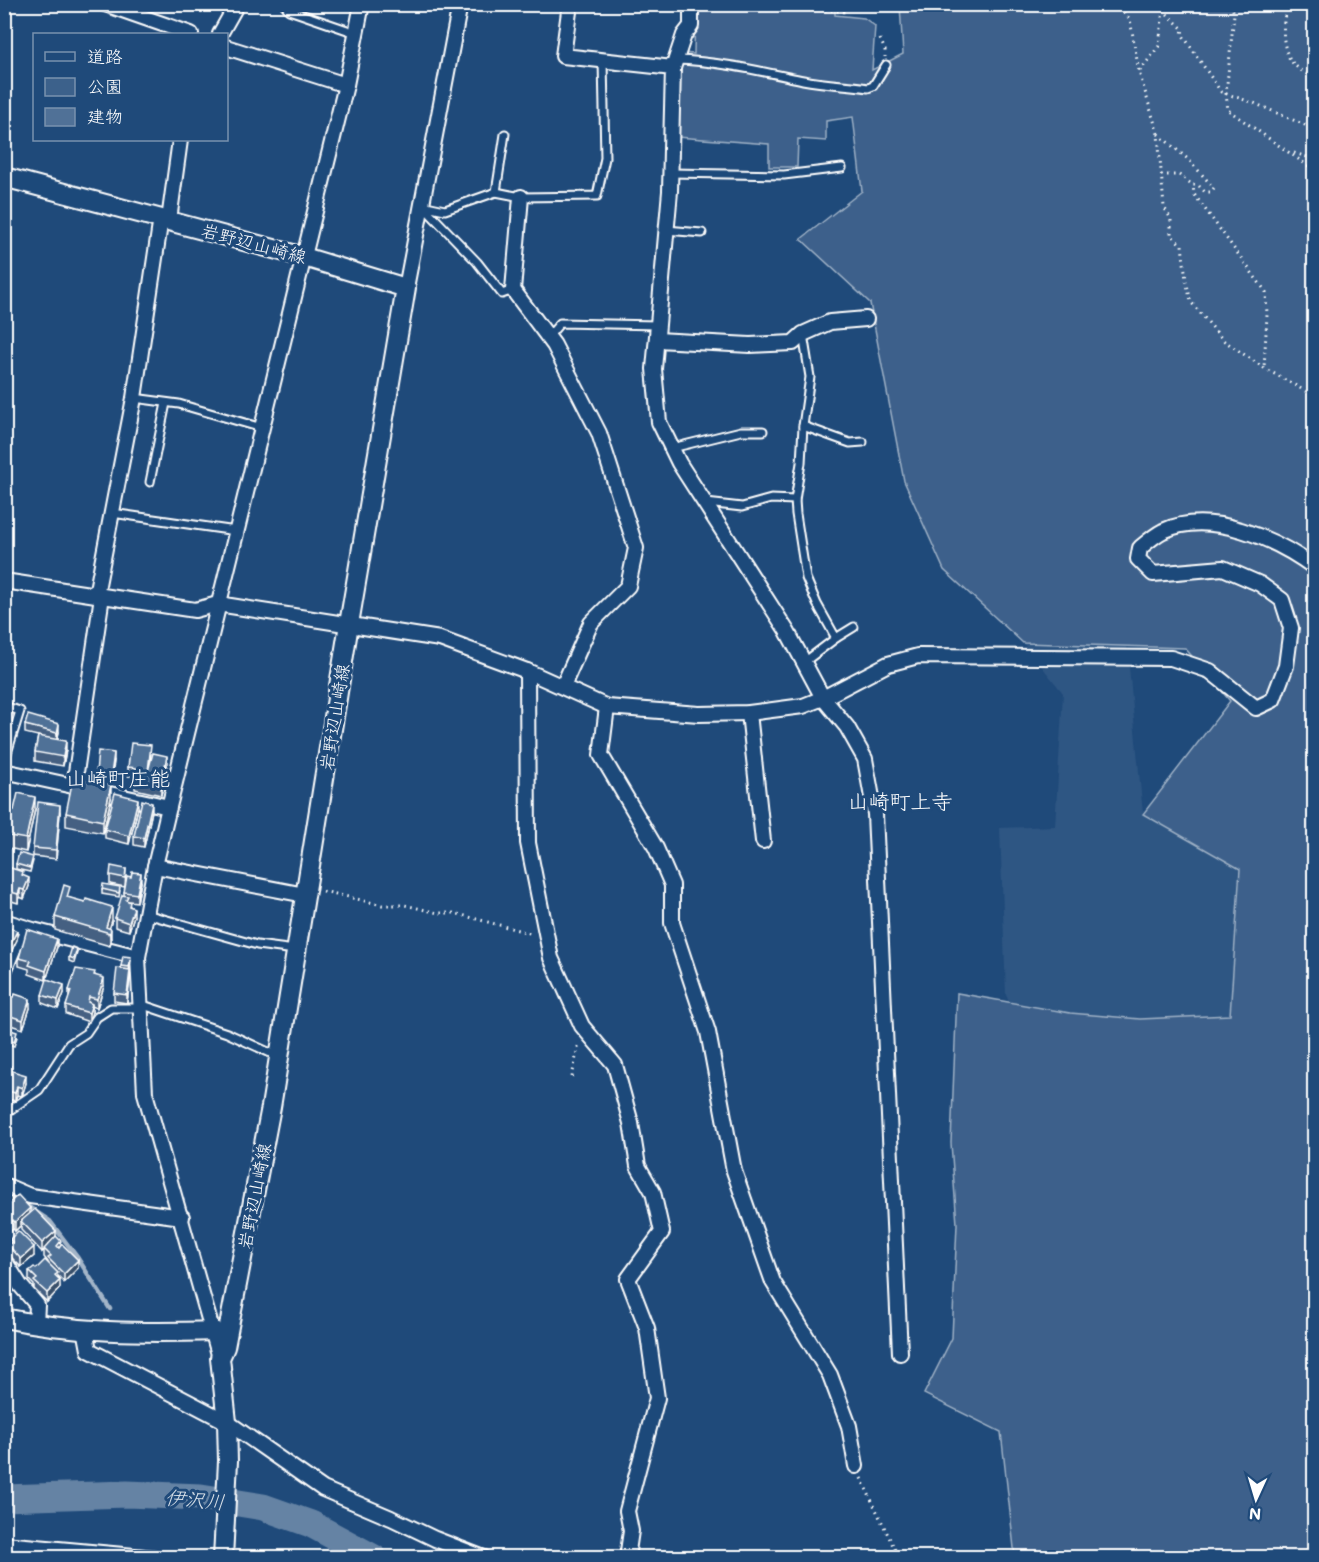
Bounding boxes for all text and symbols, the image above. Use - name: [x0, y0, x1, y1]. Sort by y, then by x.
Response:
- legend: [33, 33, 228, 141]
- text: 道路: [87, 44, 123, 68]
- text: 公園: [87, 74, 123, 98]
- text: 建物: [87, 104, 123, 128]
- street label: 岩野辺山崎線: [199, 217, 309, 269]
- street label: 岩野辺山崎線: [314, 662, 354, 772]
- district label: 山崎町庄能: [66, 764, 171, 791]
- district label: 山崎町上寺: [848, 787, 953, 814]
- street label: 岩野辺山崎線: [232, 1141, 276, 1251]
- north arrow: [1226, 1469, 1286, 1529]
- water label: 伊沢川: [164, 1483, 226, 1515]
- text: N: [1248, 1504, 1262, 1525]

